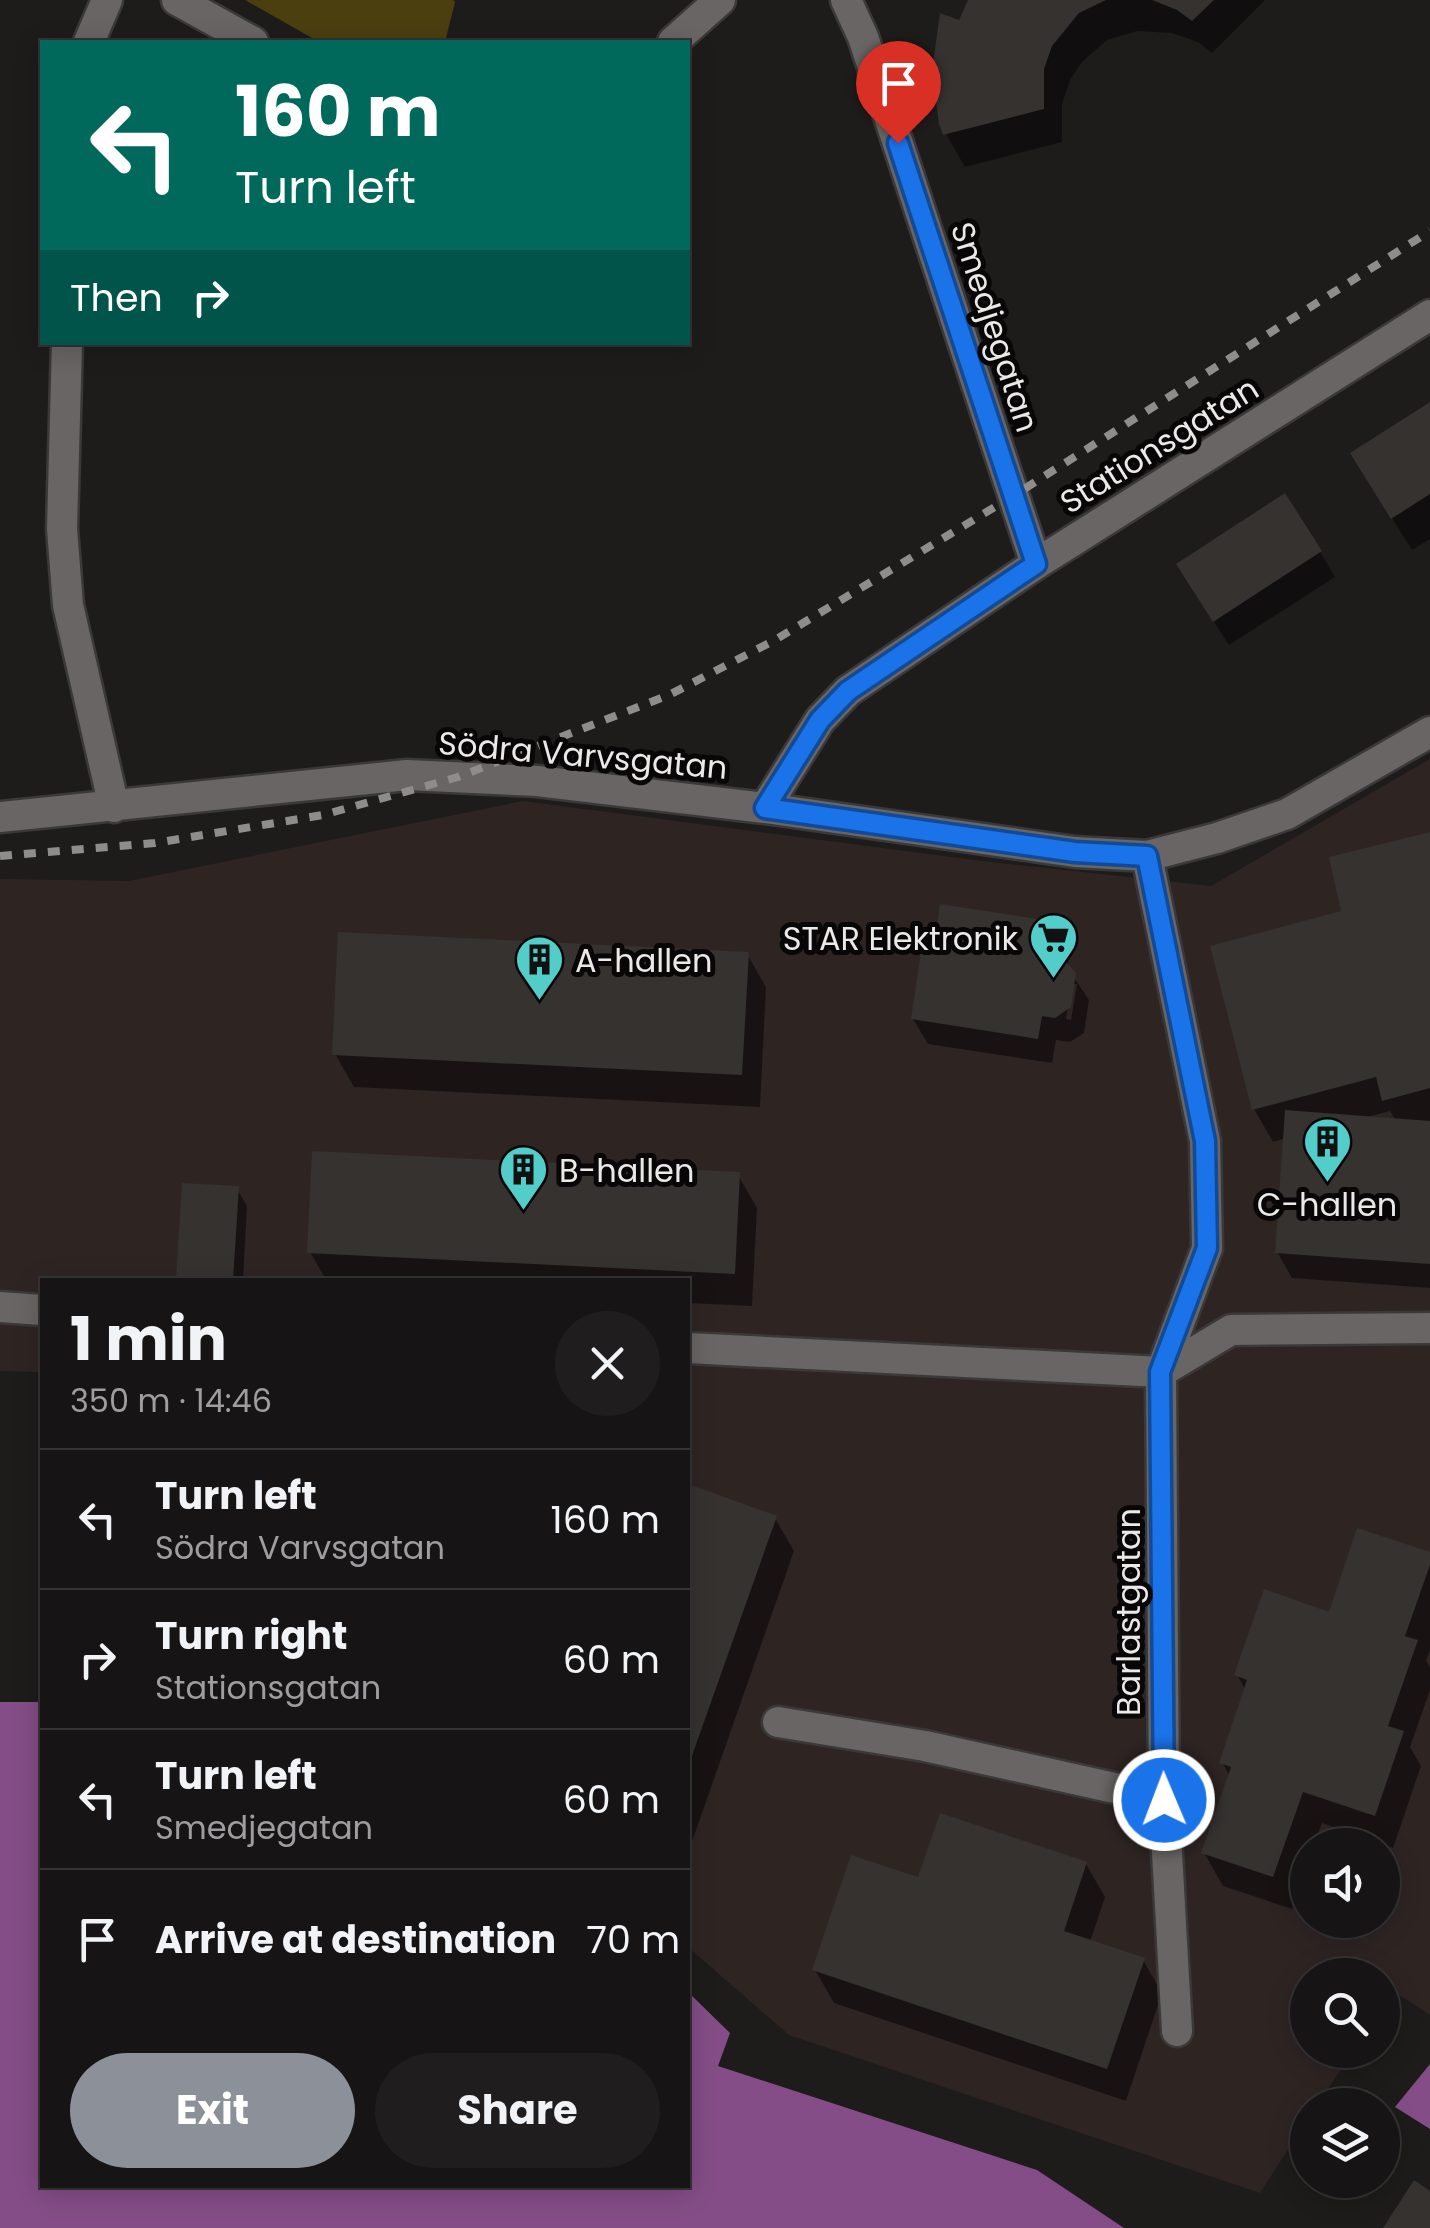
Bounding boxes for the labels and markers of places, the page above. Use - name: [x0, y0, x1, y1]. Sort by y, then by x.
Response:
- pin: [856, 41, 941, 144]
- supermarket icon: STAR Elektronik: [1027, 912, 1079, 980]
- place label: STAR Elektronik: [783, 916, 1019, 961]
- building icon: A-hallen: [514, 934, 566, 1002]
- place label: A-hallen: [575, 938, 712, 983]
- building icon: C-hallen: [1301, 1116, 1353, 1184]
- building icon: B-hallen: [498, 1144, 550, 1212]
- place label: B-hallen: [559, 1148, 694, 1193]
- place label: C-hallen: [1257, 1182, 1397, 1227]

